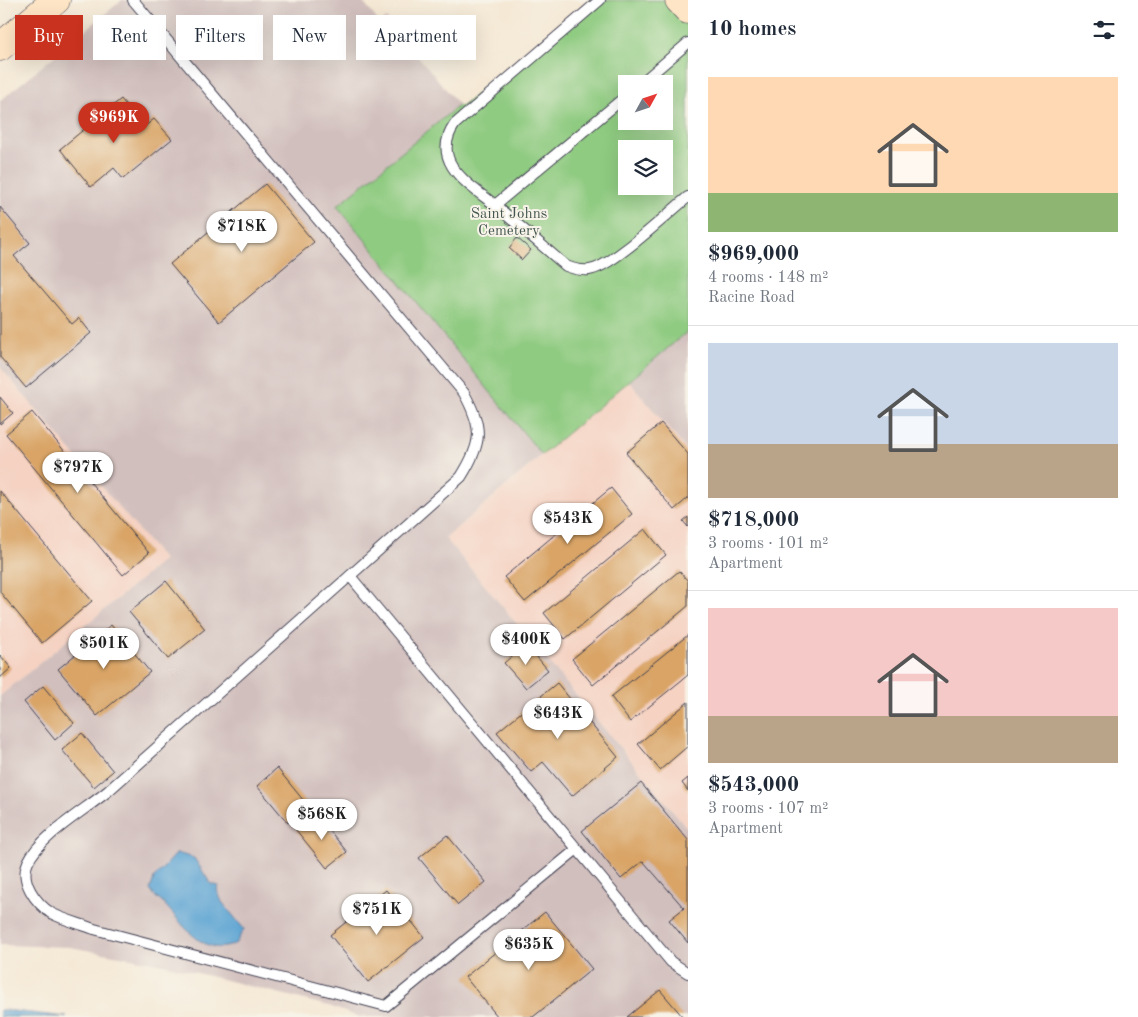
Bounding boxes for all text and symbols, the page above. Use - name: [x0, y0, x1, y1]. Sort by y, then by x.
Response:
- chip: Buy: [15, 15, 83, 60]
- chip: Rent: [93, 15, 166, 60]
- chip: Filters: [176, 15, 263, 60]
- chip: New: [273, 15, 346, 60]
- chip: Apartment: [356, 15, 476, 60]
- icon: filters: [1090, 16, 1118, 44]
- text: 10 homes: [708, 19, 796, 40]
- north arrow: [618, 75, 672, 130]
- map controls: [618, 75, 673, 195]
- pin: $969K: [79, 102, 149, 144]
- text: $969K: [89, 110, 139, 126]
- icon: home: [868, 110, 958, 200]
- button: layers: [618, 140, 673, 195]
- park label: Saint Johns Cemetery: [471, 207, 547, 239]
- pin: $718K: [207, 210, 277, 253]
- text: $718K: [217, 219, 267, 235]
- text: $969,000: [708, 244, 799, 265]
- text: 4 rooms · 148 m²: [708, 270, 828, 286]
- text: Racine Road: [708, 290, 795, 306]
- icon: home: [868, 375, 958, 465]
- pin: $797K: [43, 452, 113, 494]
- text: $797K: [53, 460, 103, 476]
- pin: $543K: [533, 502, 603, 545]
- text: $718,000: [708, 510, 799, 531]
- text: $543K: [543, 511, 593, 527]
- text: 3 rooms · 101 m²: [708, 536, 828, 552]
- text: Apartment: [708, 556, 783, 572]
- pin: $400K: [491, 624, 561, 666]
- pin: $501K: [69, 628, 139, 670]
- text: $400K: [501, 632, 551, 648]
- text: $501K: [79, 636, 129, 652]
- icon: home: [868, 640, 958, 730]
- pin: $643K: [523, 698, 593, 740]
- text: $643K: [533, 706, 583, 722]
- text: $543,000: [708, 775, 799, 796]
- pin: $568K: [287, 798, 357, 841]
- text: 3 rooms · 107 m²: [708, 801, 828, 817]
- text: $568K: [297, 807, 347, 823]
- text: Apartment: [708, 821, 783, 837]
- pin: $751K: [342, 894, 412, 936]
- text: $751K: [352, 902, 402, 918]
- pin: $635K: [494, 928, 564, 971]
- text: $635K: [504, 937, 554, 953]

